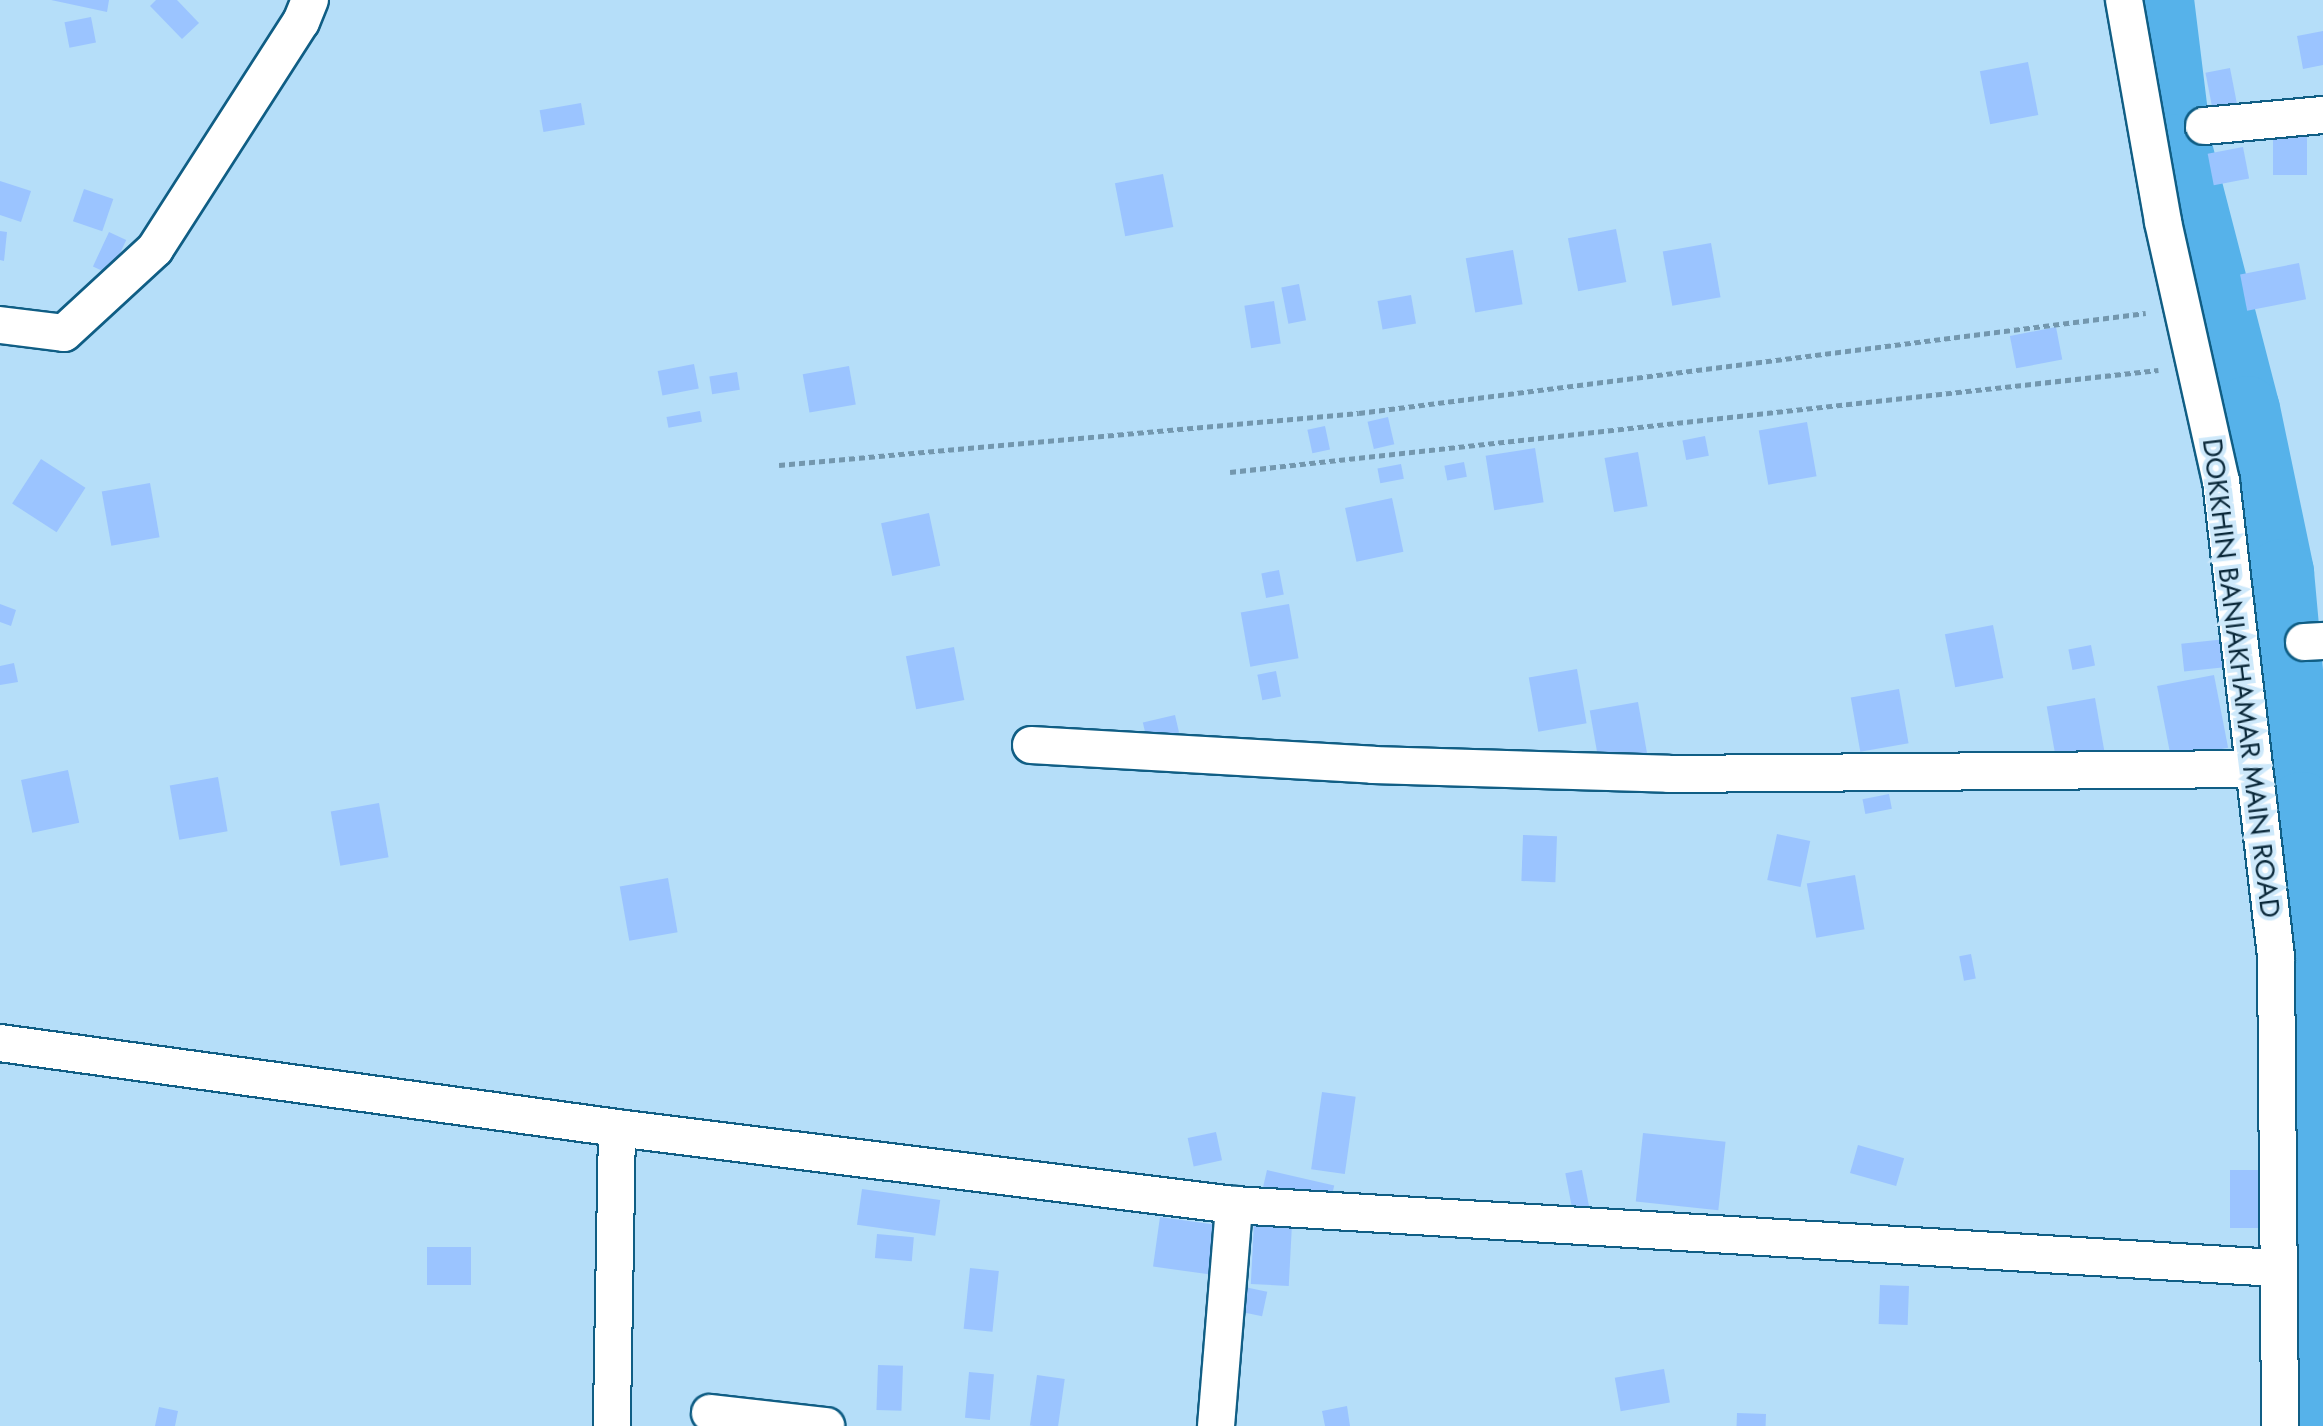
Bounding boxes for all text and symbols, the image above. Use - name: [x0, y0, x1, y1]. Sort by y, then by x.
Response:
- street label: DOKKHIN BANIAKHAMAR MAIN ROAD: [2195, 436, 2287, 920]

